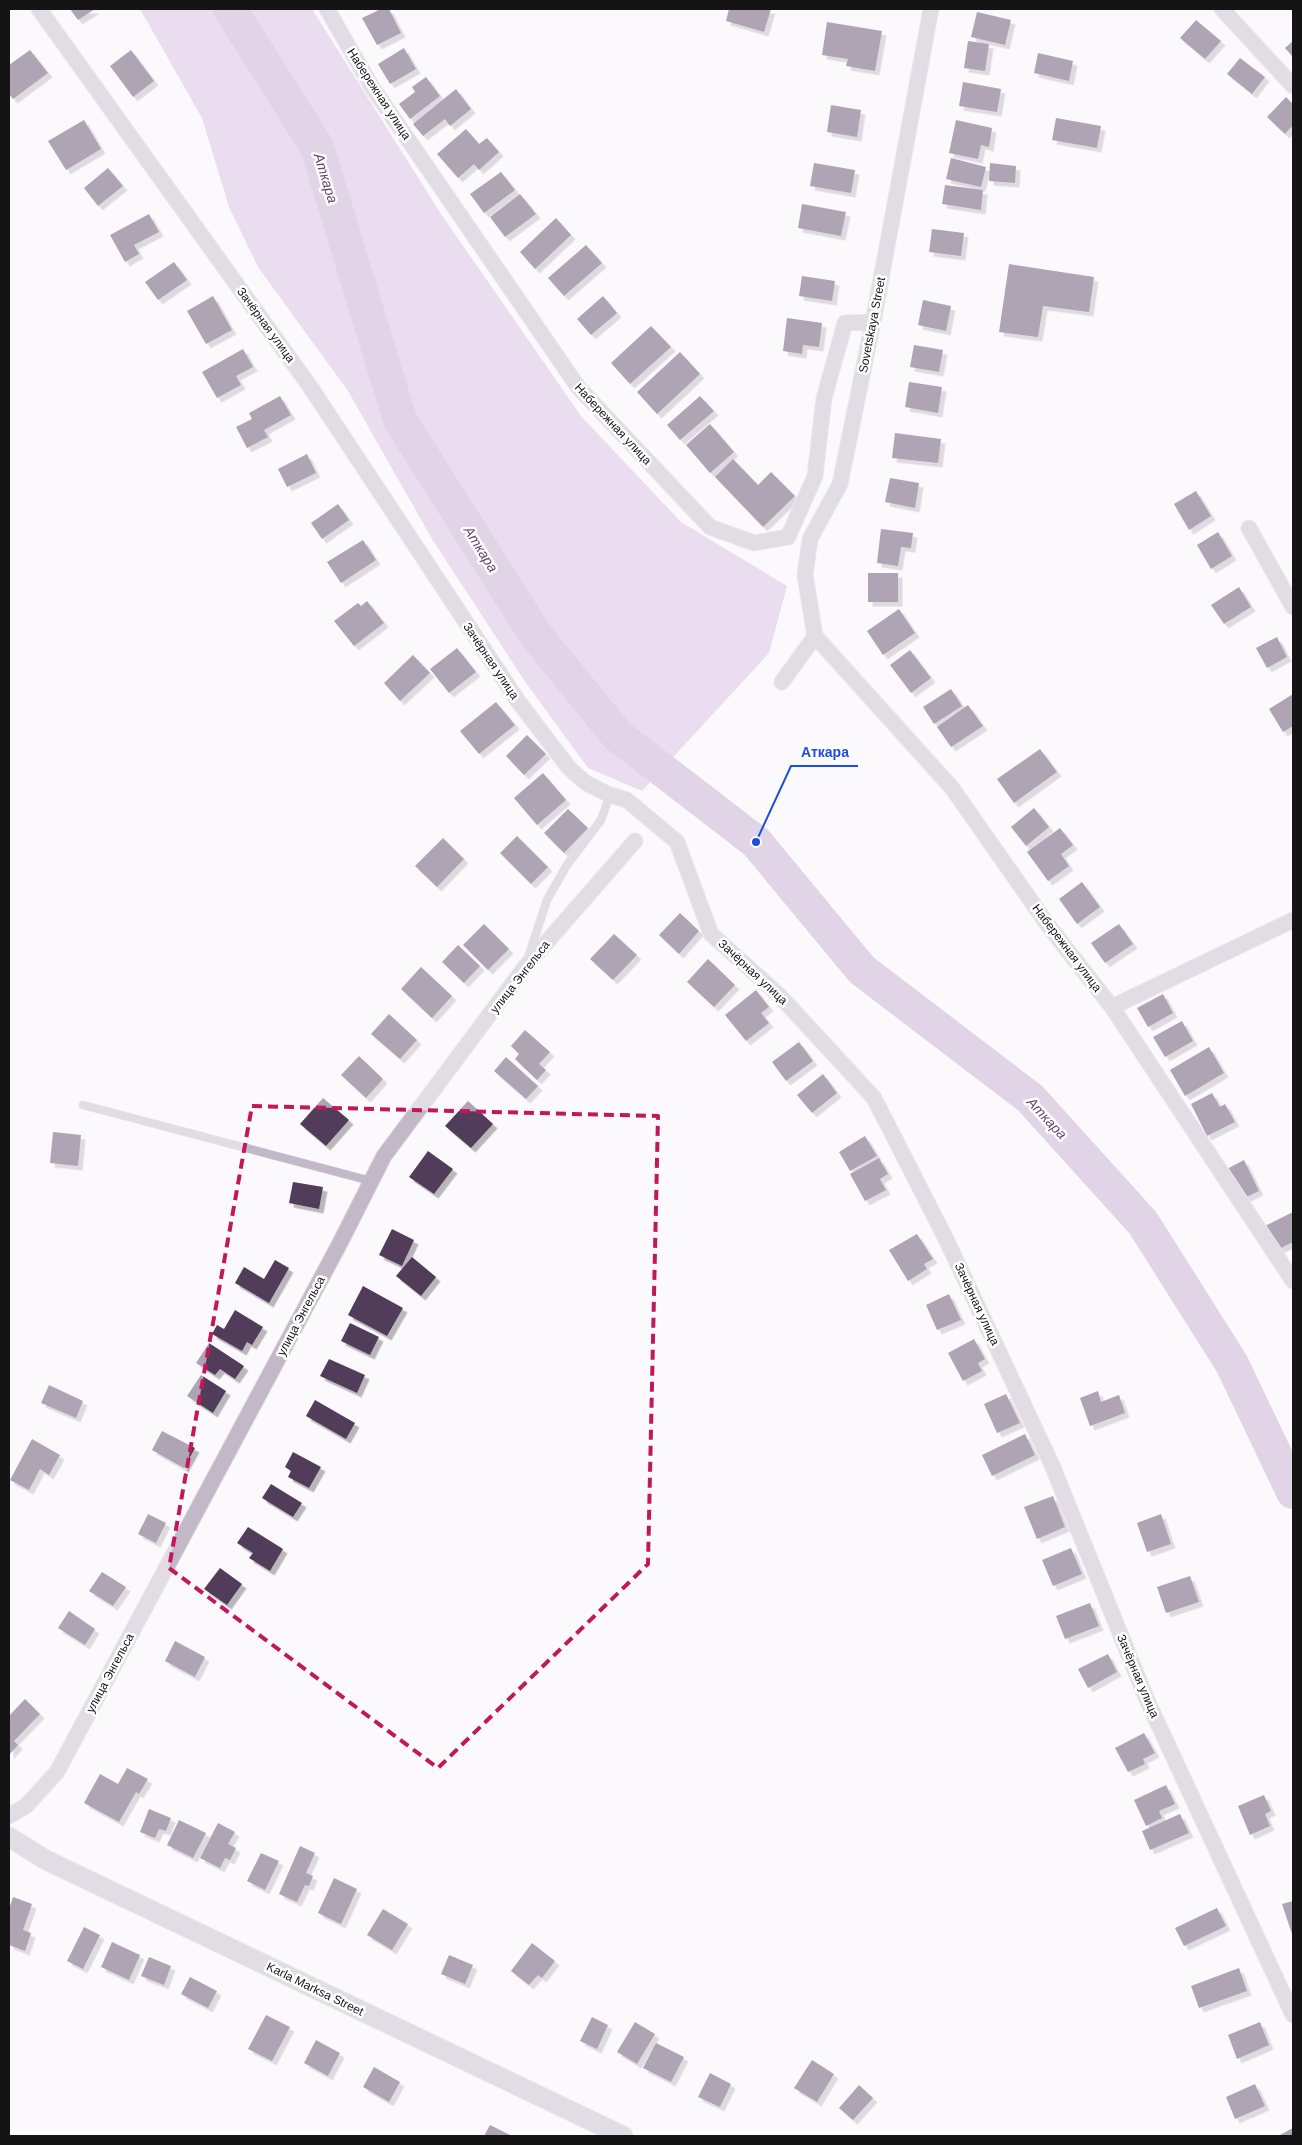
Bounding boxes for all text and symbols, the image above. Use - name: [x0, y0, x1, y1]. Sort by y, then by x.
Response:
- street label: Набережная улица: [344, 46, 414, 143]
- water label: Аткара: [311, 150, 341, 205]
- street label: Sovetskaya Street: [856, 275, 888, 374]
- street label: Зачёрная улица: [234, 285, 298, 366]
- street label: Набережная улица: [572, 380, 655, 468]
- water label: Аткара: [460, 522, 501, 575]
- street label: Зачёрная улица: [460, 620, 522, 702]
- callout: Аткара: [791, 737, 858, 766]
- text: Аткара: [801, 744, 849, 760]
- street label: Набережная улица: [1029, 901, 1105, 995]
- street label: Зачёрная улица: [716, 936, 791, 1008]
- street label: улица Энгельса: [487, 938, 553, 1016]
- water label: Аткара: [1023, 1093, 1070, 1142]
- street label: Зачёрная улица: [952, 1261, 1002, 1348]
- street label: улица Энгельса: [274, 1274, 328, 1358]
- street label: улица Энгельса: [83, 1631, 137, 1715]
- street label: Зачёрная улица: [1114, 1632, 1162, 1720]
- street label: Karla Marksa Street: [264, 1959, 366, 2019]

